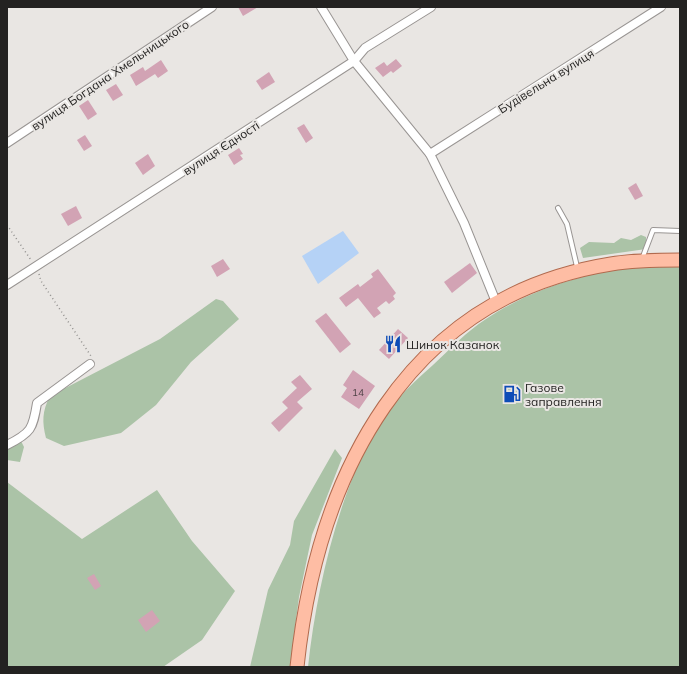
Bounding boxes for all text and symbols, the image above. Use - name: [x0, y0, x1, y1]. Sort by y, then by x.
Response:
- street label: вулиця Богдана Хмельницького: [28, 17, 192, 133]
- street label: Будівельна вулиця: [495, 45, 597, 117]
- street label: вулиця Єдності: [180, 118, 262, 178]
- restaurant icon: Шинок Казанок: [383, 334, 403, 354]
- place label: Шинок Казанок: [406, 337, 500, 352]
- place label: Газове заправлення: [525, 380, 602, 409]
- fuel station icon: Газове заправлення: [502, 384, 522, 404]
- house number: 14: [352, 386, 364, 399]

